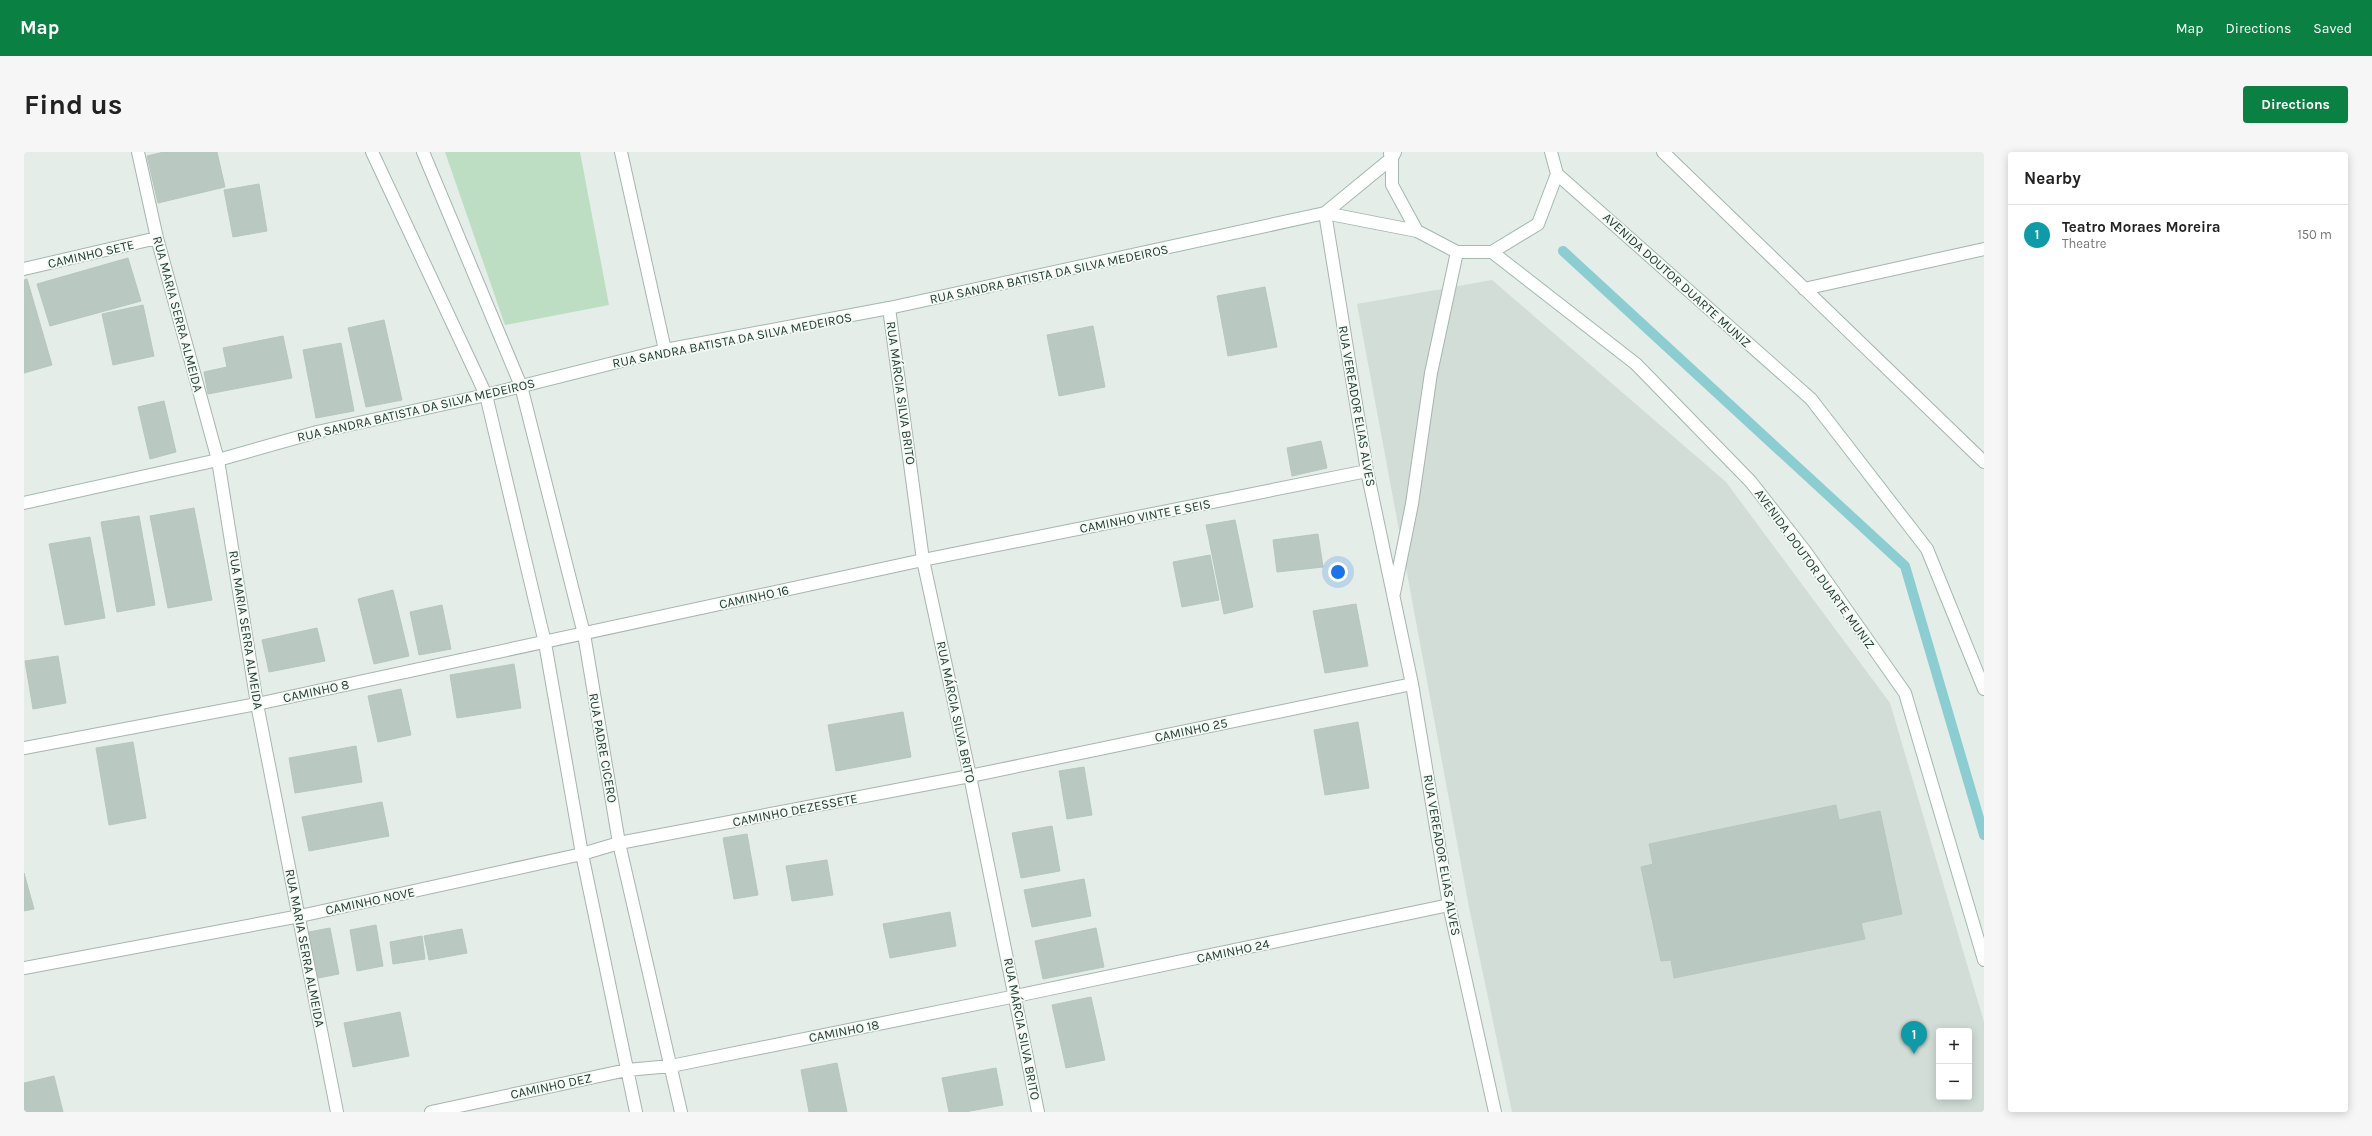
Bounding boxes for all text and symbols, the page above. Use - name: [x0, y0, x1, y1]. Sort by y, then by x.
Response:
- text: Map: [20, 17, 59, 39]
- text: Map: [2176, 20, 2204, 37]
- text: Directions: [2226, 20, 2291, 37]
- text: Saved: [2313, 20, 2352, 37]
- button: Directions: [2243, 86, 2348, 123]
- text: Find us: [24, 88, 123, 121]
- text: Nearby: [2024, 168, 2081, 188]
- street label: AVENIDA DOUTOR DUARTE MUNIZ: [1600, 210, 1754, 350]
- text: Teatro Moraes Moreira: [2062, 218, 2221, 236]
- text: 1: [2035, 227, 2039, 242]
- text: 150 m: [2297, 227, 2332, 242]
- street label: RUA MARIA SERRA ALMEIDA: [150, 234, 206, 394]
- text: Theatre: [2062, 236, 2106, 251]
- street label: CAMINHO SETE: [46, 237, 136, 271]
- street label: RUA SANDRA BATISTA DA SILVA MEDEIROS: [928, 241, 1170, 307]
- street label: RUA SANDRA BATISTA DA SILVA MEDEIROS: [611, 309, 853, 371]
- street label: RUA MÁRCIA SILVA BRITO: [884, 320, 920, 466]
- street label: RUA VEREADOR ELIAS ALVES: [1335, 324, 1379, 488]
- street label: RUA SANDRA BATISTA DA SILVA MEDEIROS: [296, 375, 536, 445]
- street label: AVENIDA DOUTOR DUARTE MUNIZ: [1752, 486, 1878, 652]
- street label: CAMINHO VINTE E SEIS: [1078, 496, 1212, 536]
- street label: RUA MARIA SERRA ALMEIDA: [226, 549, 266, 711]
- your location: [1328, 562, 1348, 582]
- street label: CAMINHO 16: [718, 582, 790, 612]
- street label: RUA MÁRCIA SILVA BRITO: [934, 639, 980, 784]
- street label: CAMINHO 8: [282, 677, 350, 705]
- street label: RUA PADRE CICERO: [586, 692, 620, 804]
- street label: CAMINHO 25: [1153, 715, 1229, 745]
- street label: RUA VEREADOR ELIAS ALVES: [1420, 773, 1464, 937]
- street label: CAMINHO DEZESSETE: [731, 791, 859, 829]
- street label: RUA MARIA SERRA ALMEIDA: [282, 868, 328, 1029]
- street label: CAMINHO NOVE: [324, 884, 416, 918]
- street label: CAMINHO 24: [1195, 936, 1271, 966]
- street label: RUA MÁRCIA SILVA BRITO: [1001, 956, 1045, 1101]
- street label: CAMINHO 18: [808, 1017, 881, 1045]
- pin: 1: [1901, 1021, 1927, 1054]
- map controls: [1936, 1028, 1972, 1100]
- button: +: [1936, 1028, 1972, 1064]
- button: −: [1936, 1064, 1972, 1100]
- street label: CAMINHO DEZ: [509, 1070, 593, 1102]

